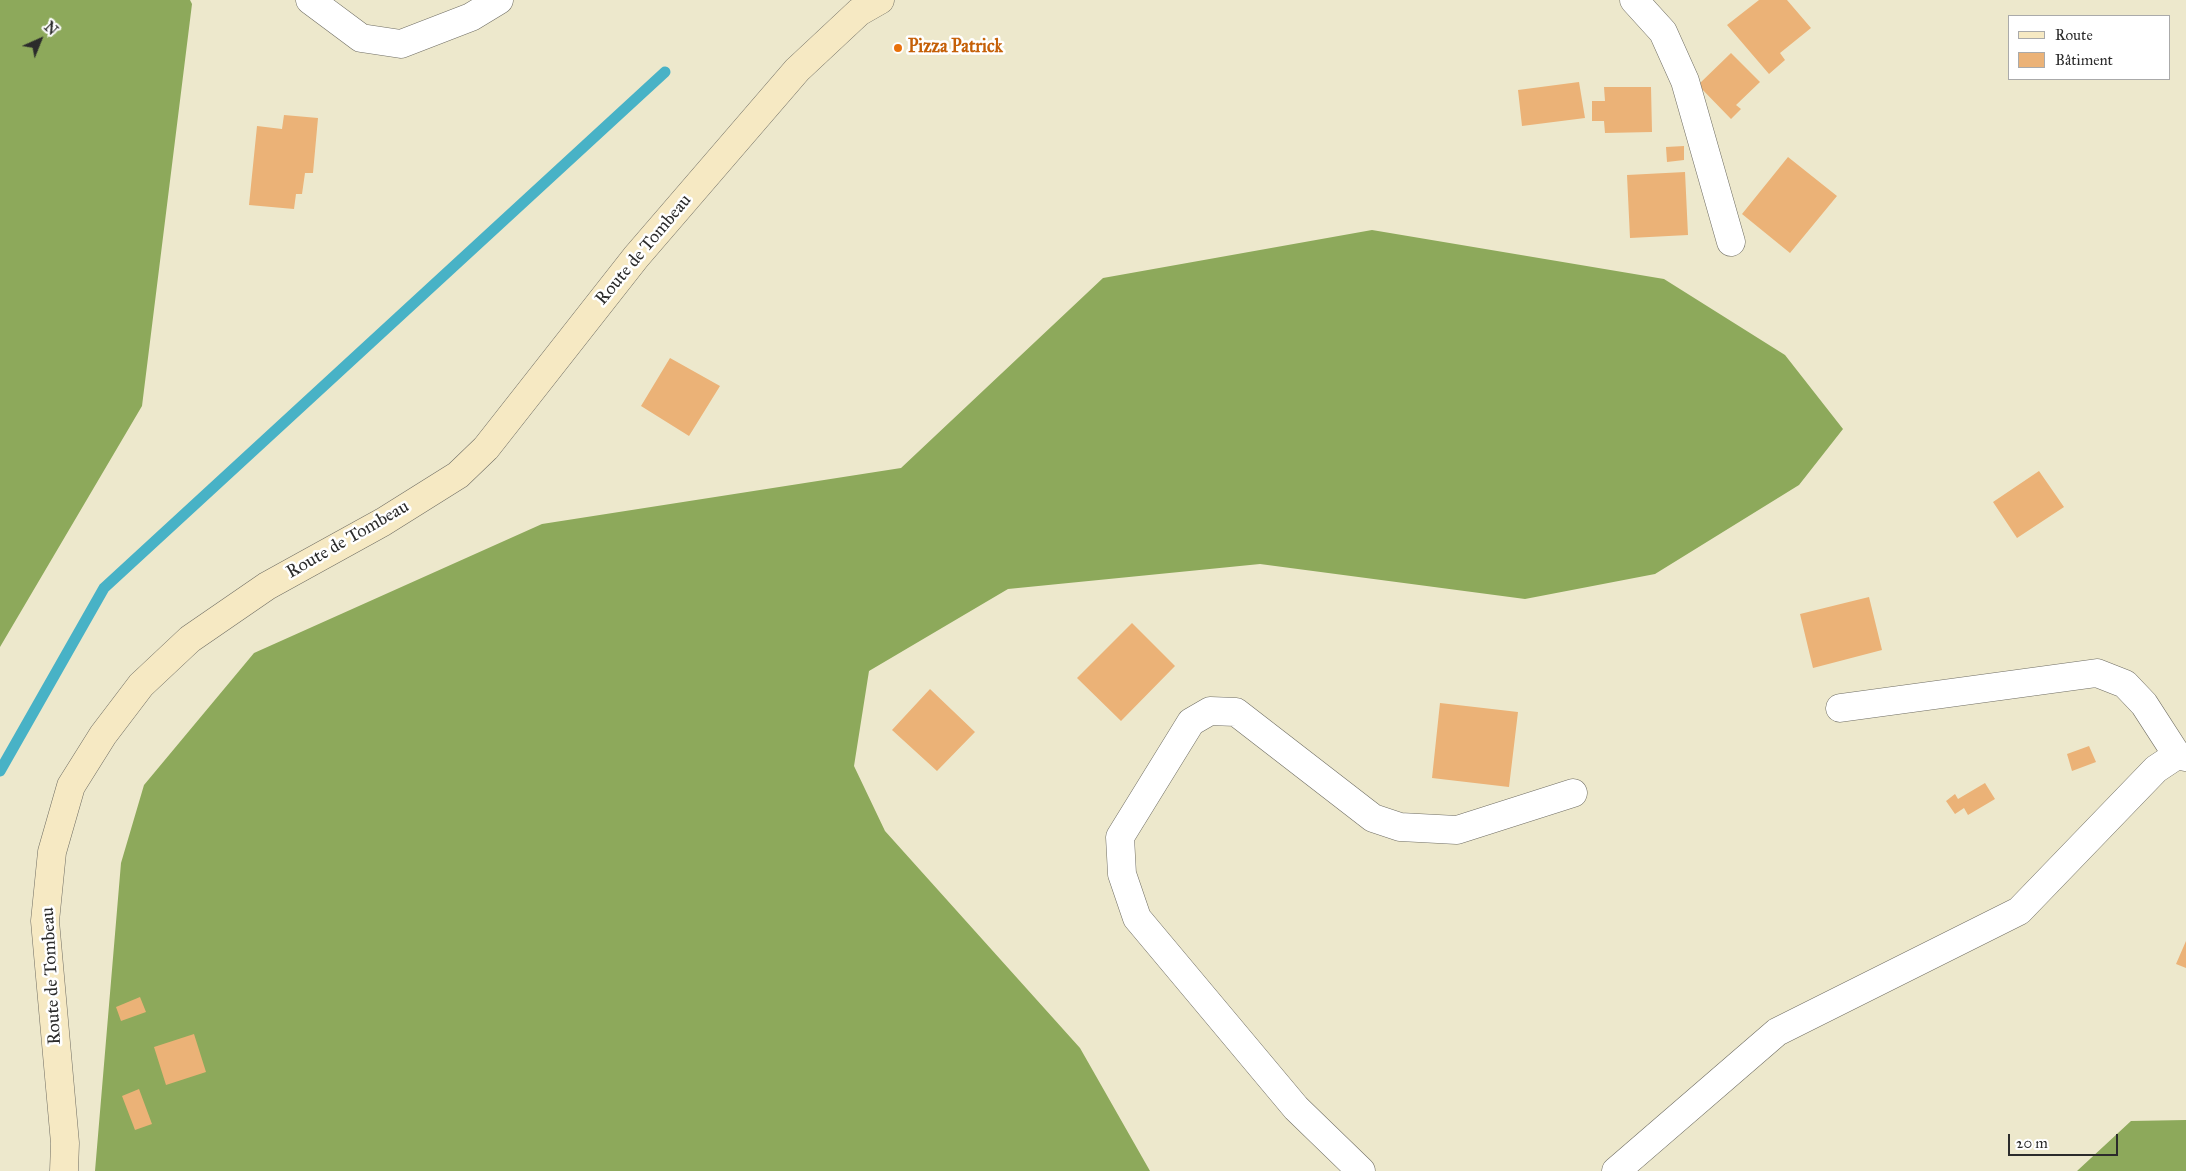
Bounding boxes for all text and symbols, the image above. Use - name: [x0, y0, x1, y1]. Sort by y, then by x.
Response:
- north arrow: [15, 15, 65, 65]
- legend: [2008, 15, 2171, 80]
- text: N: [41, 19, 61, 39]
- text: Route: [2055, 26, 2093, 44]
- place label: Pizza Patrick: [908, 37, 1003, 59]
- marker: Pizza Patrick: [892, 42, 904, 54]
- text: Bâtiment: [2055, 51, 2113, 69]
- street label: Route de Tombeau: [591, 190, 697, 310]
- street label: Route de Tombeau: [283, 496, 413, 584]
- street label: Route de Tombeau: [38, 907, 66, 1045]
- scale bar: [2011, 1124, 2121, 1156]
- text: 20 m: [2016, 1134, 2048, 1152]

